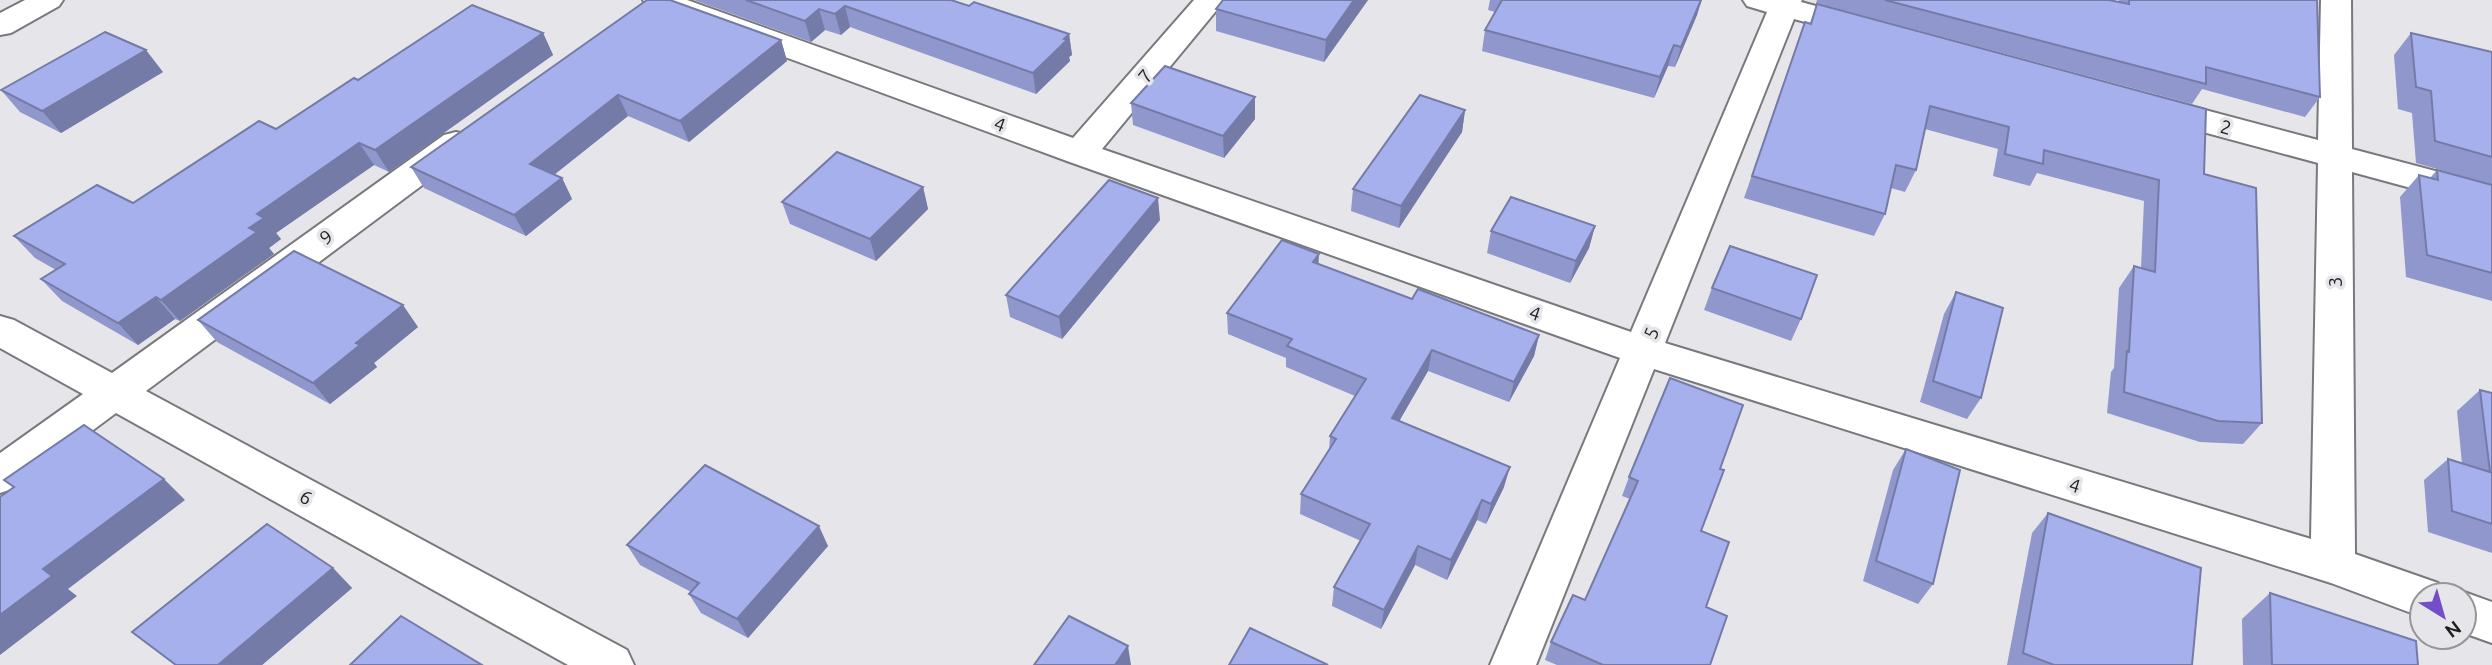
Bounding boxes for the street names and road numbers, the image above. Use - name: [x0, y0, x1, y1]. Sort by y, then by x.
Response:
- street label: 7: [1133, 65, 1157, 87]
- street label: 4: [991, 112, 1009, 136]
- street label: 2: [2218, 115, 2234, 139]
- street label: 9: [315, 225, 337, 249]
- street label: 3: [2324, 277, 2346, 287]
- street label: 4: [1526, 301, 1544, 325]
- street label: 5: [1639, 324, 1663, 342]
- street label: 4: [2067, 473, 2083, 497]
- street label: 6: [296, 485, 316, 509]

